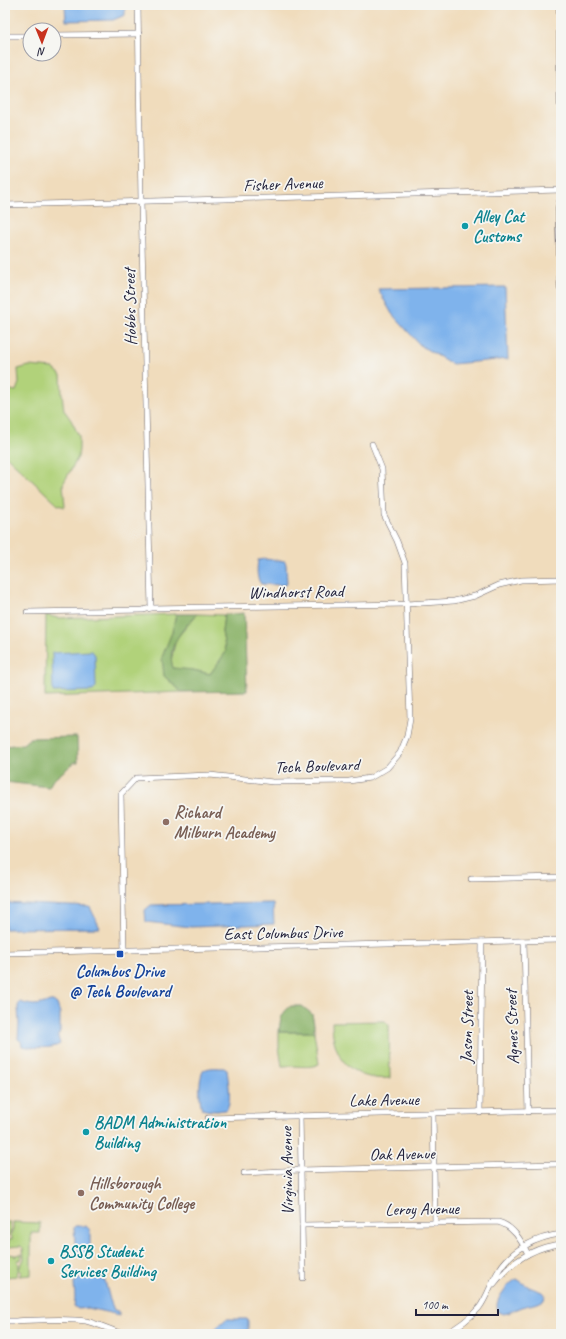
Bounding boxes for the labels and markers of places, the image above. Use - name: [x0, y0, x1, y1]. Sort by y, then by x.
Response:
- place label: Alley Cat Customs: [473, 206, 526, 247]
- marker: Alley Cat Customs: [460, 221, 470, 231]
- place label: Richard Milburn Academy: [174, 802, 276, 843]
- marker: Richard Milburn Academy: [161, 817, 171, 827]
- marker: Columbus Drive @ Tech Boulevard: [115, 949, 125, 959]
- place label: Columbus Drive @ Tech Boulevard: [70, 961, 174, 1002]
- place label: BADM Administration Building: [94, 1112, 227, 1153]
- marker: BADM Administration Building: [81, 1127, 91, 1137]
- place label: Hillsborough Community College: [89, 1173, 195, 1214]
- marker: Hillsborough Community College: [76, 1188, 86, 1198]
- place label: BSSB Student Services Building: [59, 1241, 158, 1282]
- marker: BSSB Student Services Building: [46, 1256, 56, 1266]

